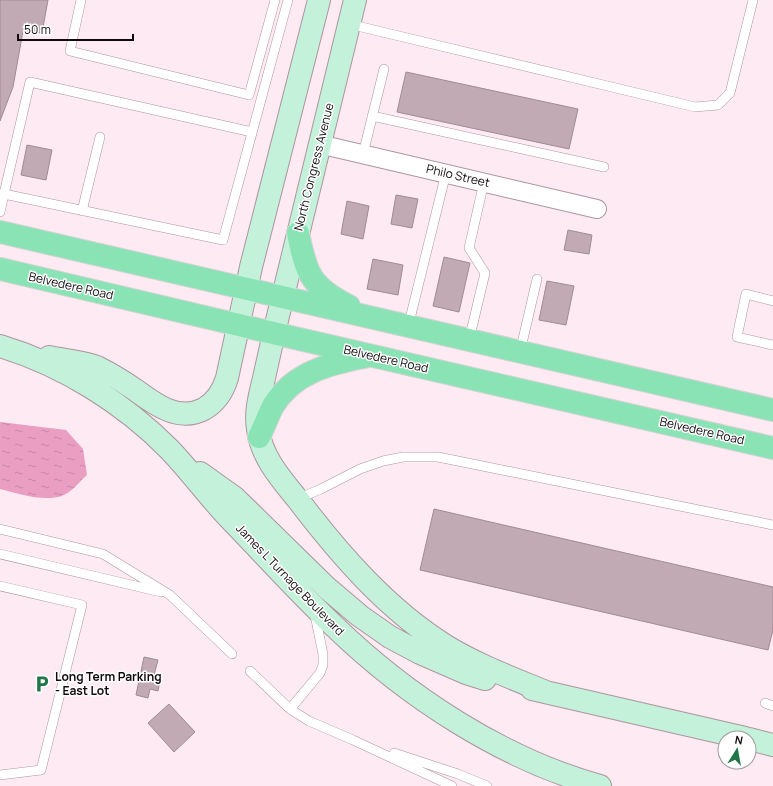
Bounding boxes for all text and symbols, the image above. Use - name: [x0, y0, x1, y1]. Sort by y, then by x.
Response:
- scale bar: [18, 16, 133, 42]
- text: 50 m: [24, 21, 51, 38]
- street label: North Congress Avenue: [289, 101, 338, 233]
- street label: Philo Street: [425, 160, 492, 191]
- street label: Belvedere Road: [27, 268, 115, 303]
- street label: Belvedere Road: [342, 341, 430, 376]
- street label: Belvedere Road: [658, 413, 746, 448]
- street label: James L Turnage Boulevard: [232, 520, 348, 639]
- place label: Long Term Parking - East Lot: [55, 668, 162, 699]
- parking icon: Long Term Parking - East Lot: [32, 674, 52, 694]
- north arrow: [717, 730, 757, 770]
- text: N: [734, 732, 744, 748]

